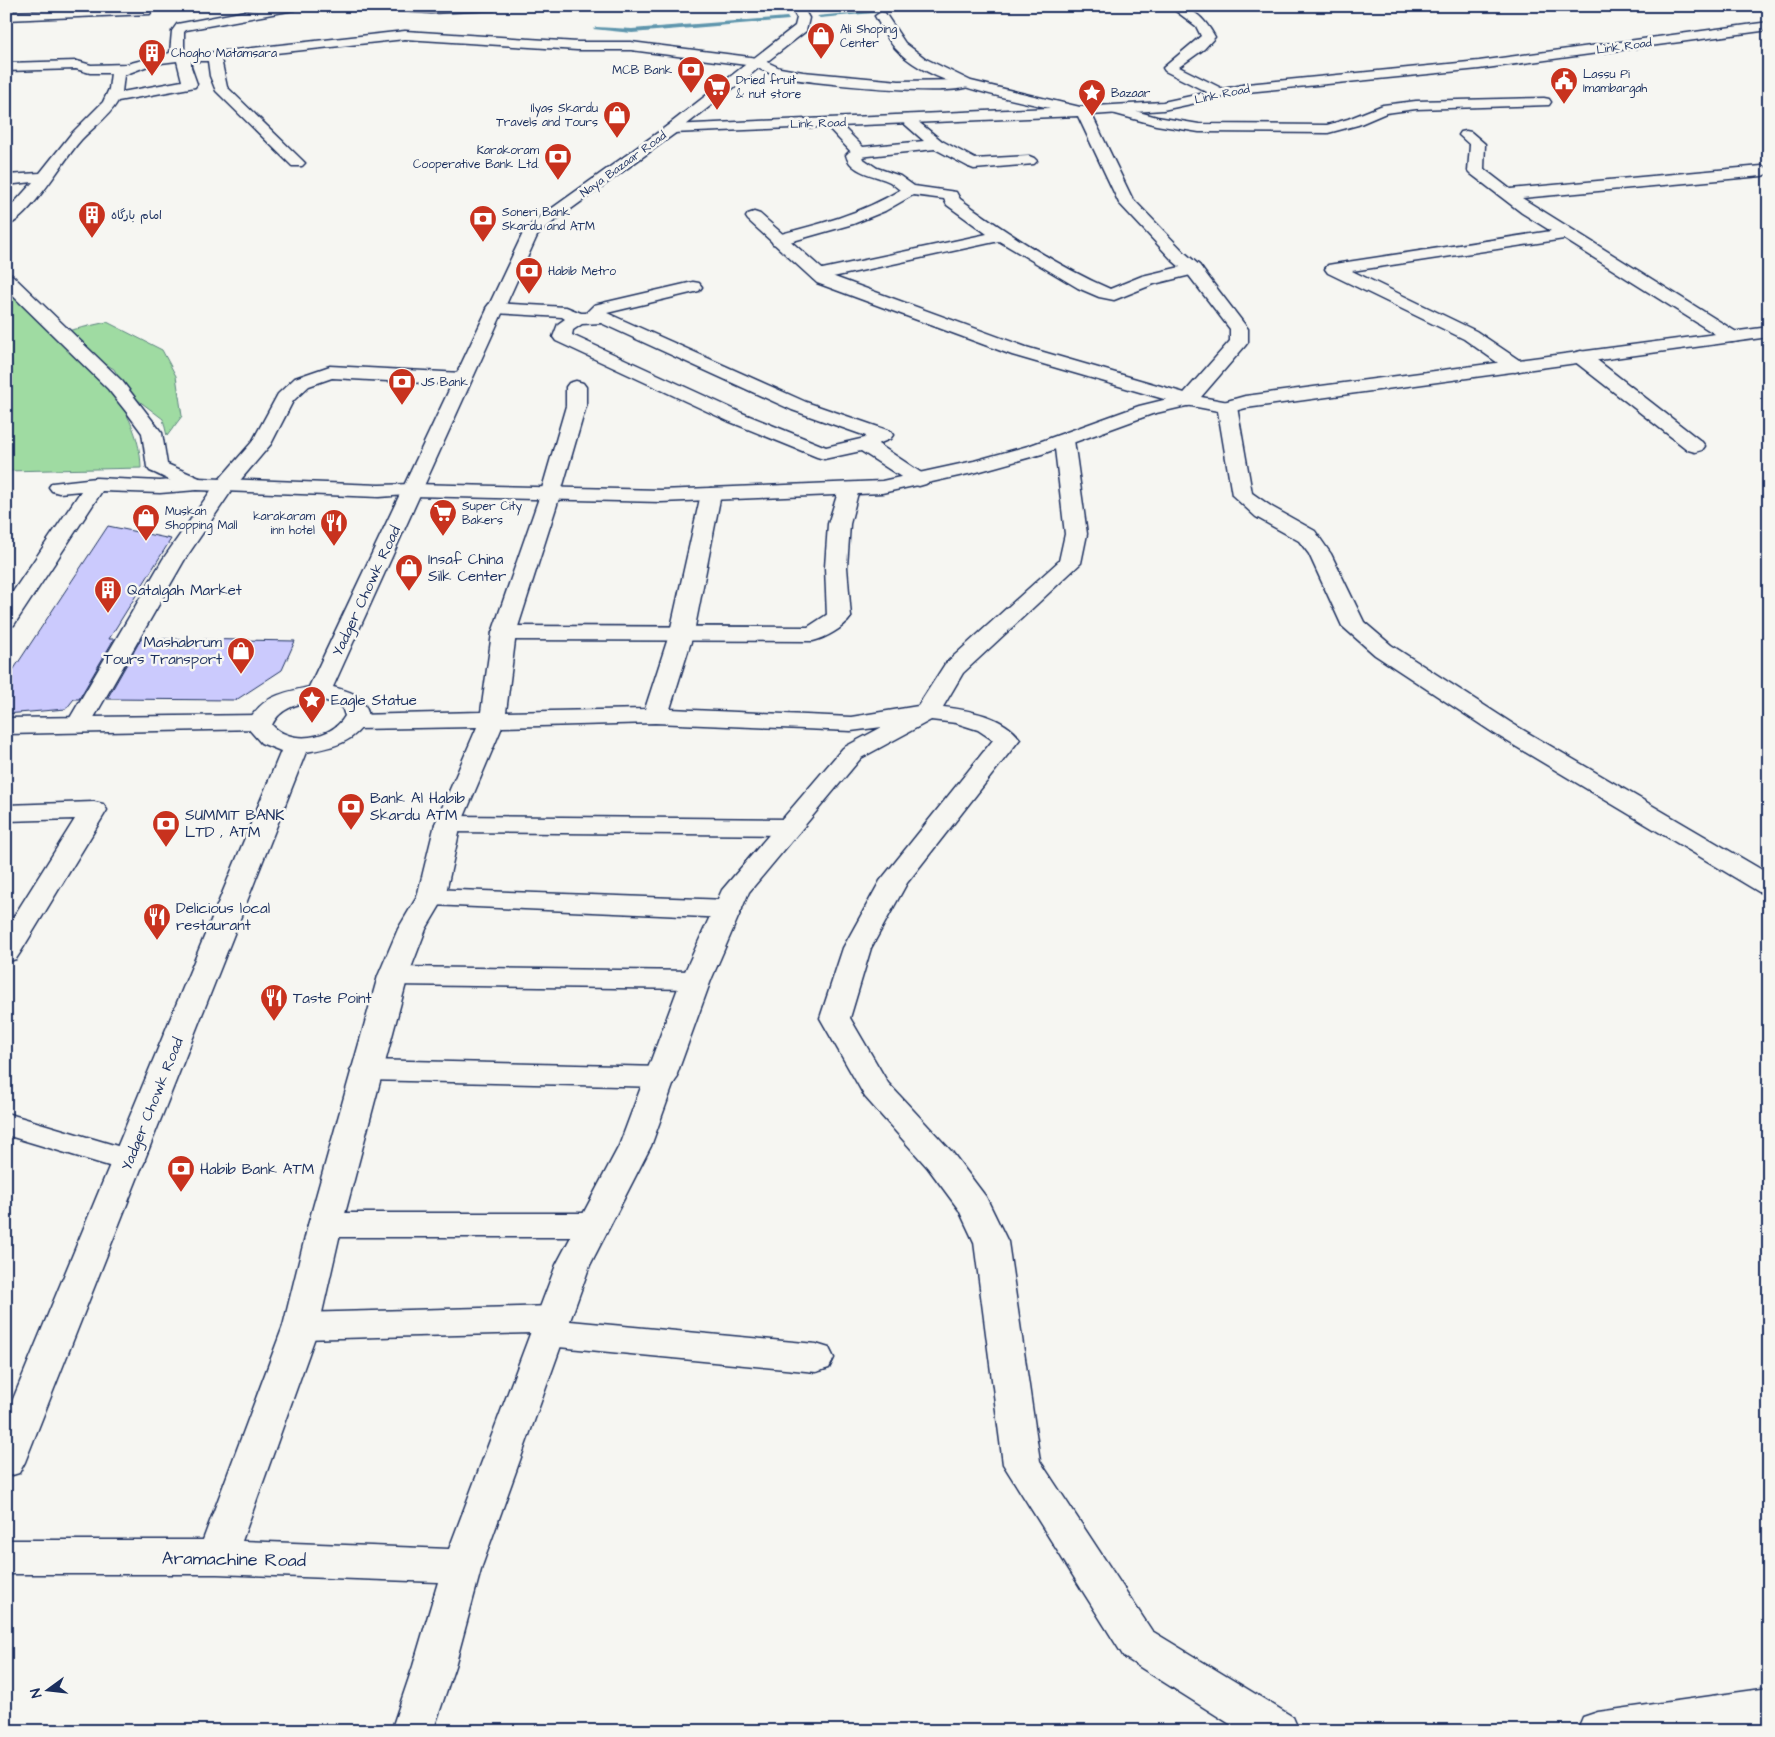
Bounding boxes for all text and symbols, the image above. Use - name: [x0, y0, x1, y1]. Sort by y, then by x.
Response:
- shop icon: Ali Shoping Center: [806, 21, 836, 60]
- place label: Ali Shoping Center: [840, 21, 897, 52]
- street label: Link Road: [1595, 34, 1653, 59]
- building icon: Chogho Matamsara: [137, 38, 167, 77]
- place label: Chogho Matamsara: [171, 45, 277, 63]
- bank icon: MCB Bank: [676, 55, 706, 94]
- place label: MCB Bank: [612, 62, 673, 79]
- public building icon: Lassu Pi Imambargah: [1549, 66, 1579, 105]
- place label: Lassu Pi Imambargah: [1583, 66, 1647, 98]
- supermarket icon: Dried fruit & nut store: [702, 72, 732, 111]
- place label: Dried fruit & nut store: [736, 72, 802, 103]
- place icon: Bazaar: [1077, 78, 1107, 117]
- street label: Link Road: [1193, 80, 1251, 109]
- place label: Bazaar: [1111, 85, 1151, 102]
- place label: Ilyas Skardu Travels and Tours: [496, 100, 598, 131]
- shop icon: Ilyas Skardu Travels and Tours: [602, 100, 632, 139]
- street label: Link Road: [790, 114, 846, 133]
- street label: Naya Bazaar Road: [577, 127, 671, 202]
- place label: Karakoram Cooperative Bank Ltd.: [413, 142, 540, 173]
- bank icon: Karakoram Cooperative Bank Ltd.: [543, 142, 573, 181]
- building icon: امام بارگاہ: [77, 200, 107, 239]
- bank icon: Soneri Bank Skardu and ATM: [468, 204, 498, 243]
- place label: Soneri Bank Skardu and ATM: [502, 204, 595, 235]
- place label: امام بارگاہ: [111, 207, 162, 224]
- bank icon: Habib Metro: [514, 256, 544, 295]
- place label: Habib Metro: [548, 263, 616, 280]
- bank icon: JS Bank: [387, 367, 417, 406]
- place label: JS Bank: [421, 374, 469, 391]
- supermarket icon: Super City Bakers: [428, 498, 458, 537]
- place label: Super City Bakers: [462, 498, 523, 529]
- shop icon: Muskan Shopping Mall: [131, 503, 161, 542]
- place label: Muskan Shopping Mall: [165, 503, 237, 535]
- place label: karakaram inn hotel: [253, 508, 316, 539]
- restaurant icon: karakaram inn hotel: [319, 508, 349, 547]
- street label: Yadger Chowk Road: [327, 522, 407, 660]
- place label: Insaf China Silk Center: [428, 549, 506, 587]
- shop icon: Insaf China Silk Center: [394, 553, 424, 592]
- building icon: Qatalgah Market: [93, 575, 123, 614]
- place label: Qatalgah Market: [127, 580, 242, 602]
- place label: Mashabrum Tours Transport: [103, 632, 222, 670]
- shop icon: Mashabrum Tours Transport: [226, 636, 256, 675]
- place icon: Eagle Statue: [297, 685, 327, 724]
- place label: Eagle Statue: [331, 690, 417, 712]
- place label: Bank Al Habib Skardu ATM: [370, 788, 465, 826]
- bank icon: Bank Al Habib Skardu ATM: [336, 792, 366, 831]
- place label: SUMMIT BANK LTD , ATM: [185, 805, 284, 843]
- bank icon: SUMMIT BANK LTD , ATM: [151, 809, 181, 848]
- place label: Delicious local restaurant: [176, 898, 270, 936]
- restaurant icon: Delicious local restaurant: [142, 902, 172, 941]
- restaurant icon: Taste Point: [259, 983, 289, 1022]
- place label: Taste Point: [293, 988, 372, 1009]
- street label: Yadger Chowk Road: [116, 1034, 190, 1174]
- bank icon: Habib Bank ATM: [166, 1154, 196, 1193]
- place label: Habib Bank ATM: [200, 1159, 314, 1180]
- street label: Aramachine Road: [162, 1546, 306, 1573]
- north arrow: [22, 1664, 72, 1714]
- text: N: [26, 1686, 47, 1700]

